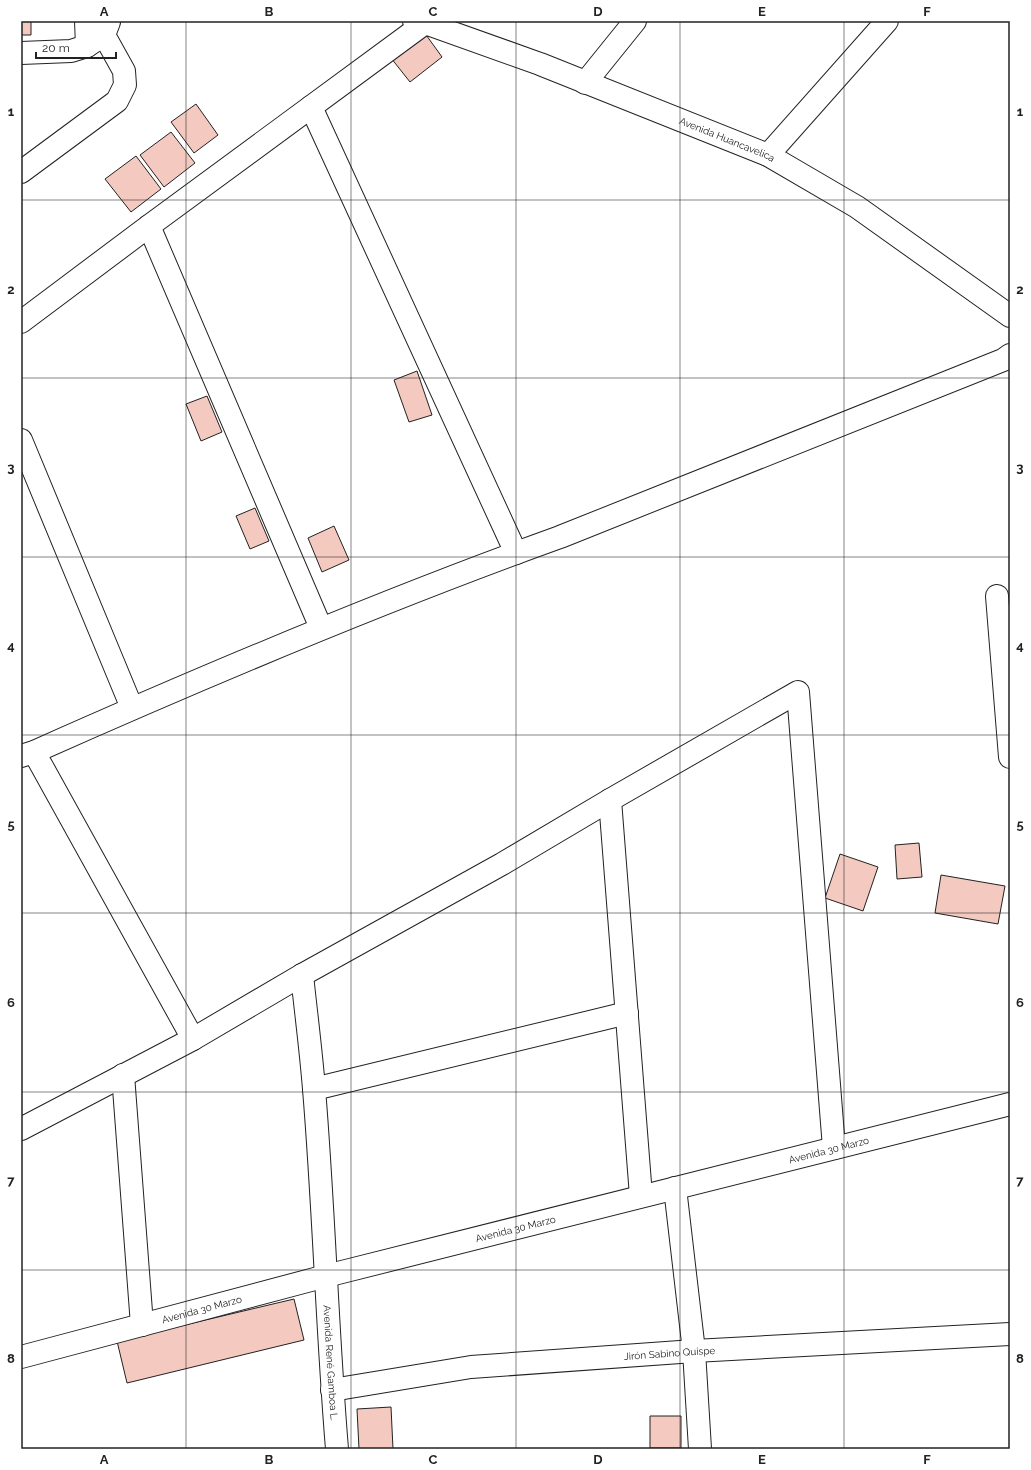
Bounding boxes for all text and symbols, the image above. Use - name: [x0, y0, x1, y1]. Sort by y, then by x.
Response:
- text: A: [100, 4, 109, 19]
- text: B: [265, 4, 274, 19]
- text: C: [429, 4, 438, 19]
- text: D: [593, 4, 603, 19]
- text: E: [758, 4, 766, 19]
- text: F: [923, 4, 931, 19]
- scale bar: [36, 34, 116, 60]
- text: 20 m: [42, 41, 70, 55]
- text: 1: [8, 104, 15, 119]
- text: 1: [1017, 104, 1024, 119]
- street label: Avenida Huancavelica: [678, 115, 777, 164]
- text: 2: [7, 282, 15, 297]
- text: 2: [1016, 282, 1024, 297]
- text: 3: [7, 460, 15, 475]
- text: 3: [1016, 460, 1024, 475]
- text: 4: [7, 638, 15, 653]
- text: 4: [1016, 638, 1024, 653]
- text: 5: [7, 817, 15, 832]
- text: 5: [1016, 817, 1024, 832]
- text: 6: [7, 995, 15, 1010]
- text: 6: [1016, 995, 1024, 1010]
- street label: Avenida 30 Marzo: [788, 1135, 870, 1165]
- text: 7: [7, 1173, 15, 1188]
- text: 7: [1016, 1173, 1024, 1188]
- street label: Avenida 30 Marzo: [474, 1213, 557, 1244]
- street label: Avenida 30 Marzo: [161, 1294, 243, 1325]
- street label: Avenida René Gamboa L.: [321, 1305, 340, 1421]
- street label: Jirón Sabino Quispe: [624, 1345, 716, 1362]
- text: 8: [7, 1351, 15, 1366]
- text: 8: [1016, 1351, 1024, 1366]
- text: A: [100, 1452, 109, 1467]
- text: B: [265, 1452, 274, 1467]
- text: C: [429, 1452, 438, 1467]
- text: D: [593, 1452, 603, 1467]
- text: E: [758, 1452, 766, 1467]
- text: F: [923, 1452, 931, 1467]

